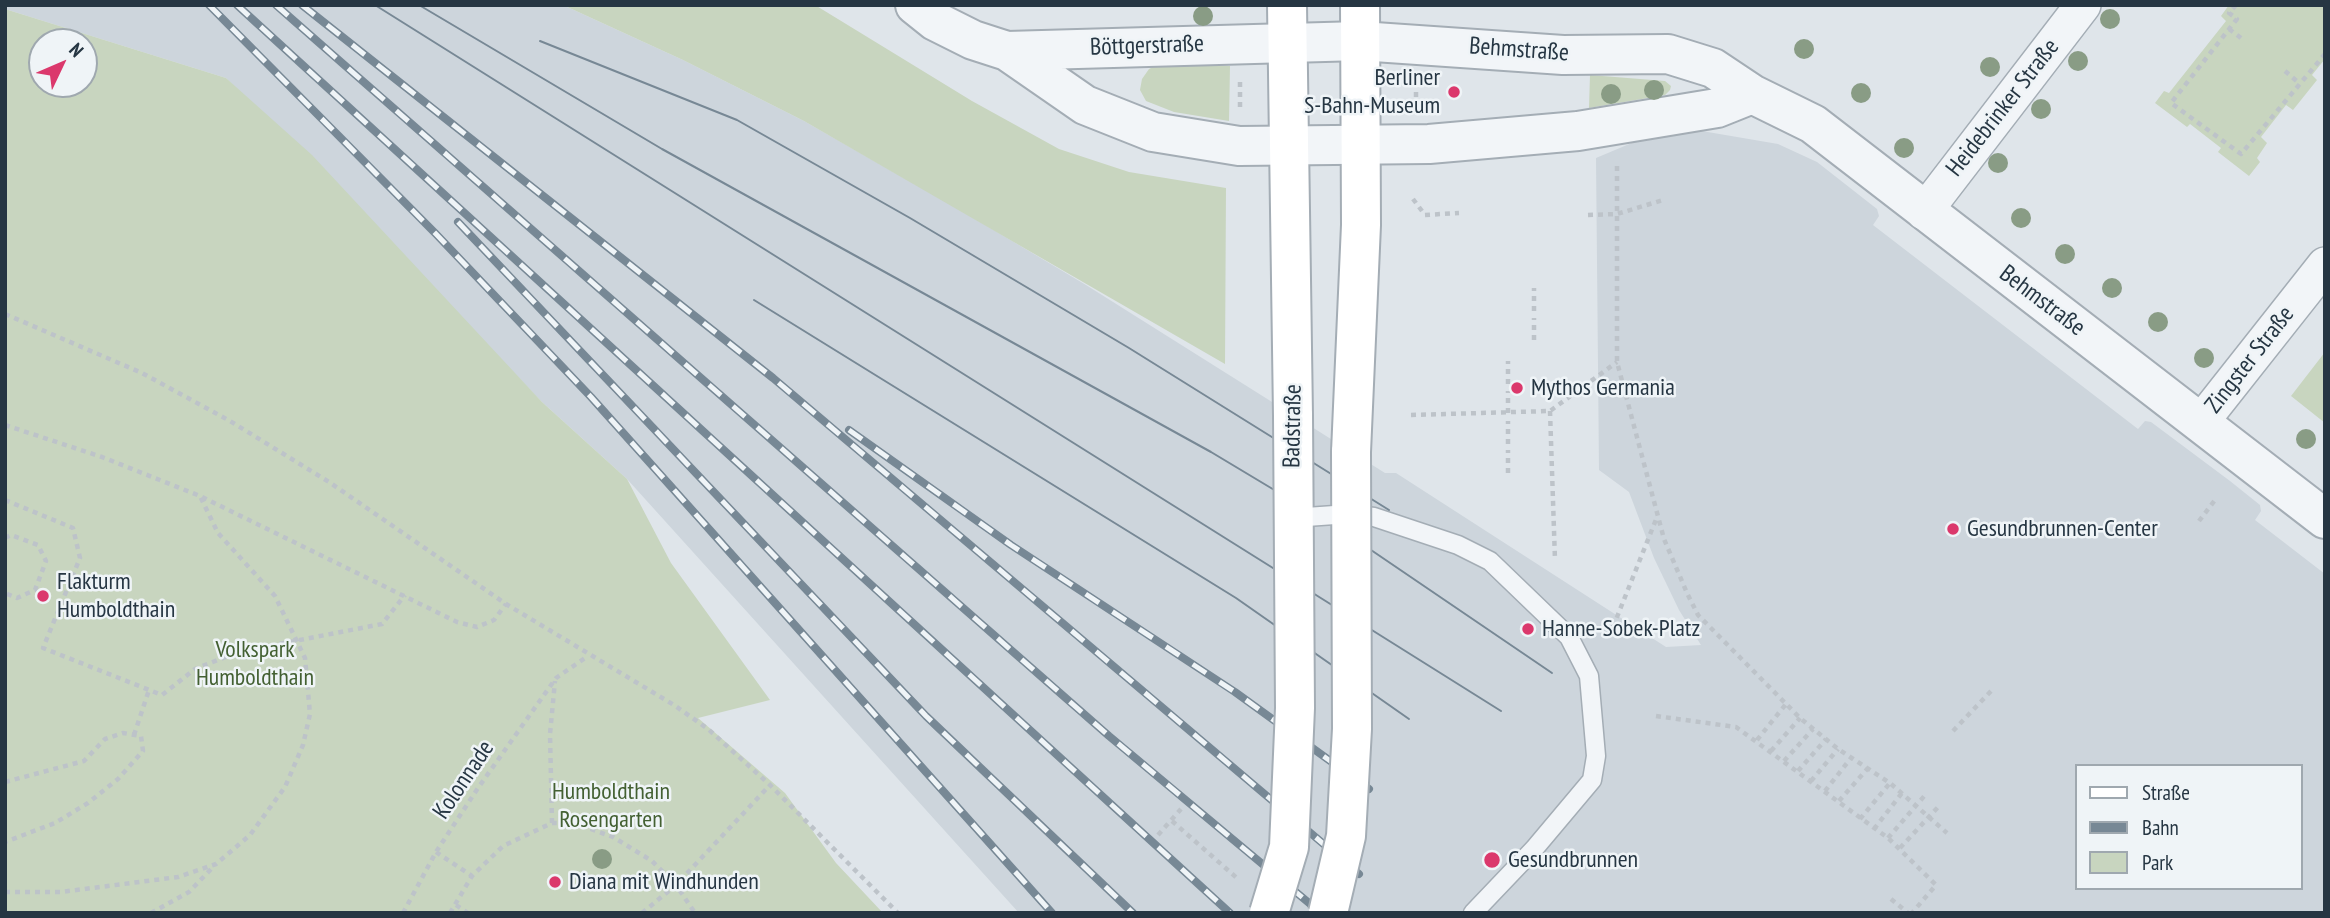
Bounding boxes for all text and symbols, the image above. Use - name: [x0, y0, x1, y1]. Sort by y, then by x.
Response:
- north arrow: [28, 28, 98, 98]
- street label: Böttgerstraße: [1090, 30, 1204, 62]
- street label: Behmstraße: [1468, 32, 1570, 68]
- street label: Heidebrinker Straße: [1940, 34, 2066, 182]
- text: N: [64, 38, 89, 62]
- place label: Berliner S-Bahn-Museum: [1304, 64, 1440, 120]
- marker: Berliner S-Bahn-Museum: [1446, 84, 1462, 100]
- street label: Behmstraße: [1993, 259, 2091, 343]
- street label: Zingster Straße: [2199, 301, 2301, 419]
- place label: Mythos Germania: [1531, 374, 1675, 402]
- marker: Mythos Germania: [1509, 380, 1525, 396]
- street label: Badstraße: [1278, 384, 1308, 468]
- place label: Gesundbrunnen-Center: [1967, 515, 2158, 543]
- marker: Gesundbrunnen-Center: [1945, 521, 1961, 537]
- place label: Flakturm Humboldthain: [57, 568, 175, 624]
- marker: Flakturm Humboldthain: [35, 588, 51, 604]
- place label: Hanne-Sobek-Platz: [1542, 615, 1700, 643]
- marker: Hanne-Sobek-Platz: [1520, 621, 1536, 637]
- park label: Volkspark Humboldthain: [196, 636, 314, 692]
- street label: Kolonnade: [427, 735, 501, 825]
- legend: [2074, 764, 2302, 890]
- park label: Humboldthain Rosengarten: [552, 778, 670, 834]
- text: Straße: [2142, 779, 2190, 806]
- text: Bahn: [2142, 814, 2179, 841]
- place label: Gesundbrunnen: [1508, 846, 1638, 874]
- text: Park: [2142, 849, 2173, 876]
- marker: Gesundbrunnen: [1482, 850, 1502, 870]
- place label: Diana mit Windhunden: [569, 868, 759, 896]
- marker: Diana mit Windhunden: [547, 874, 563, 890]

